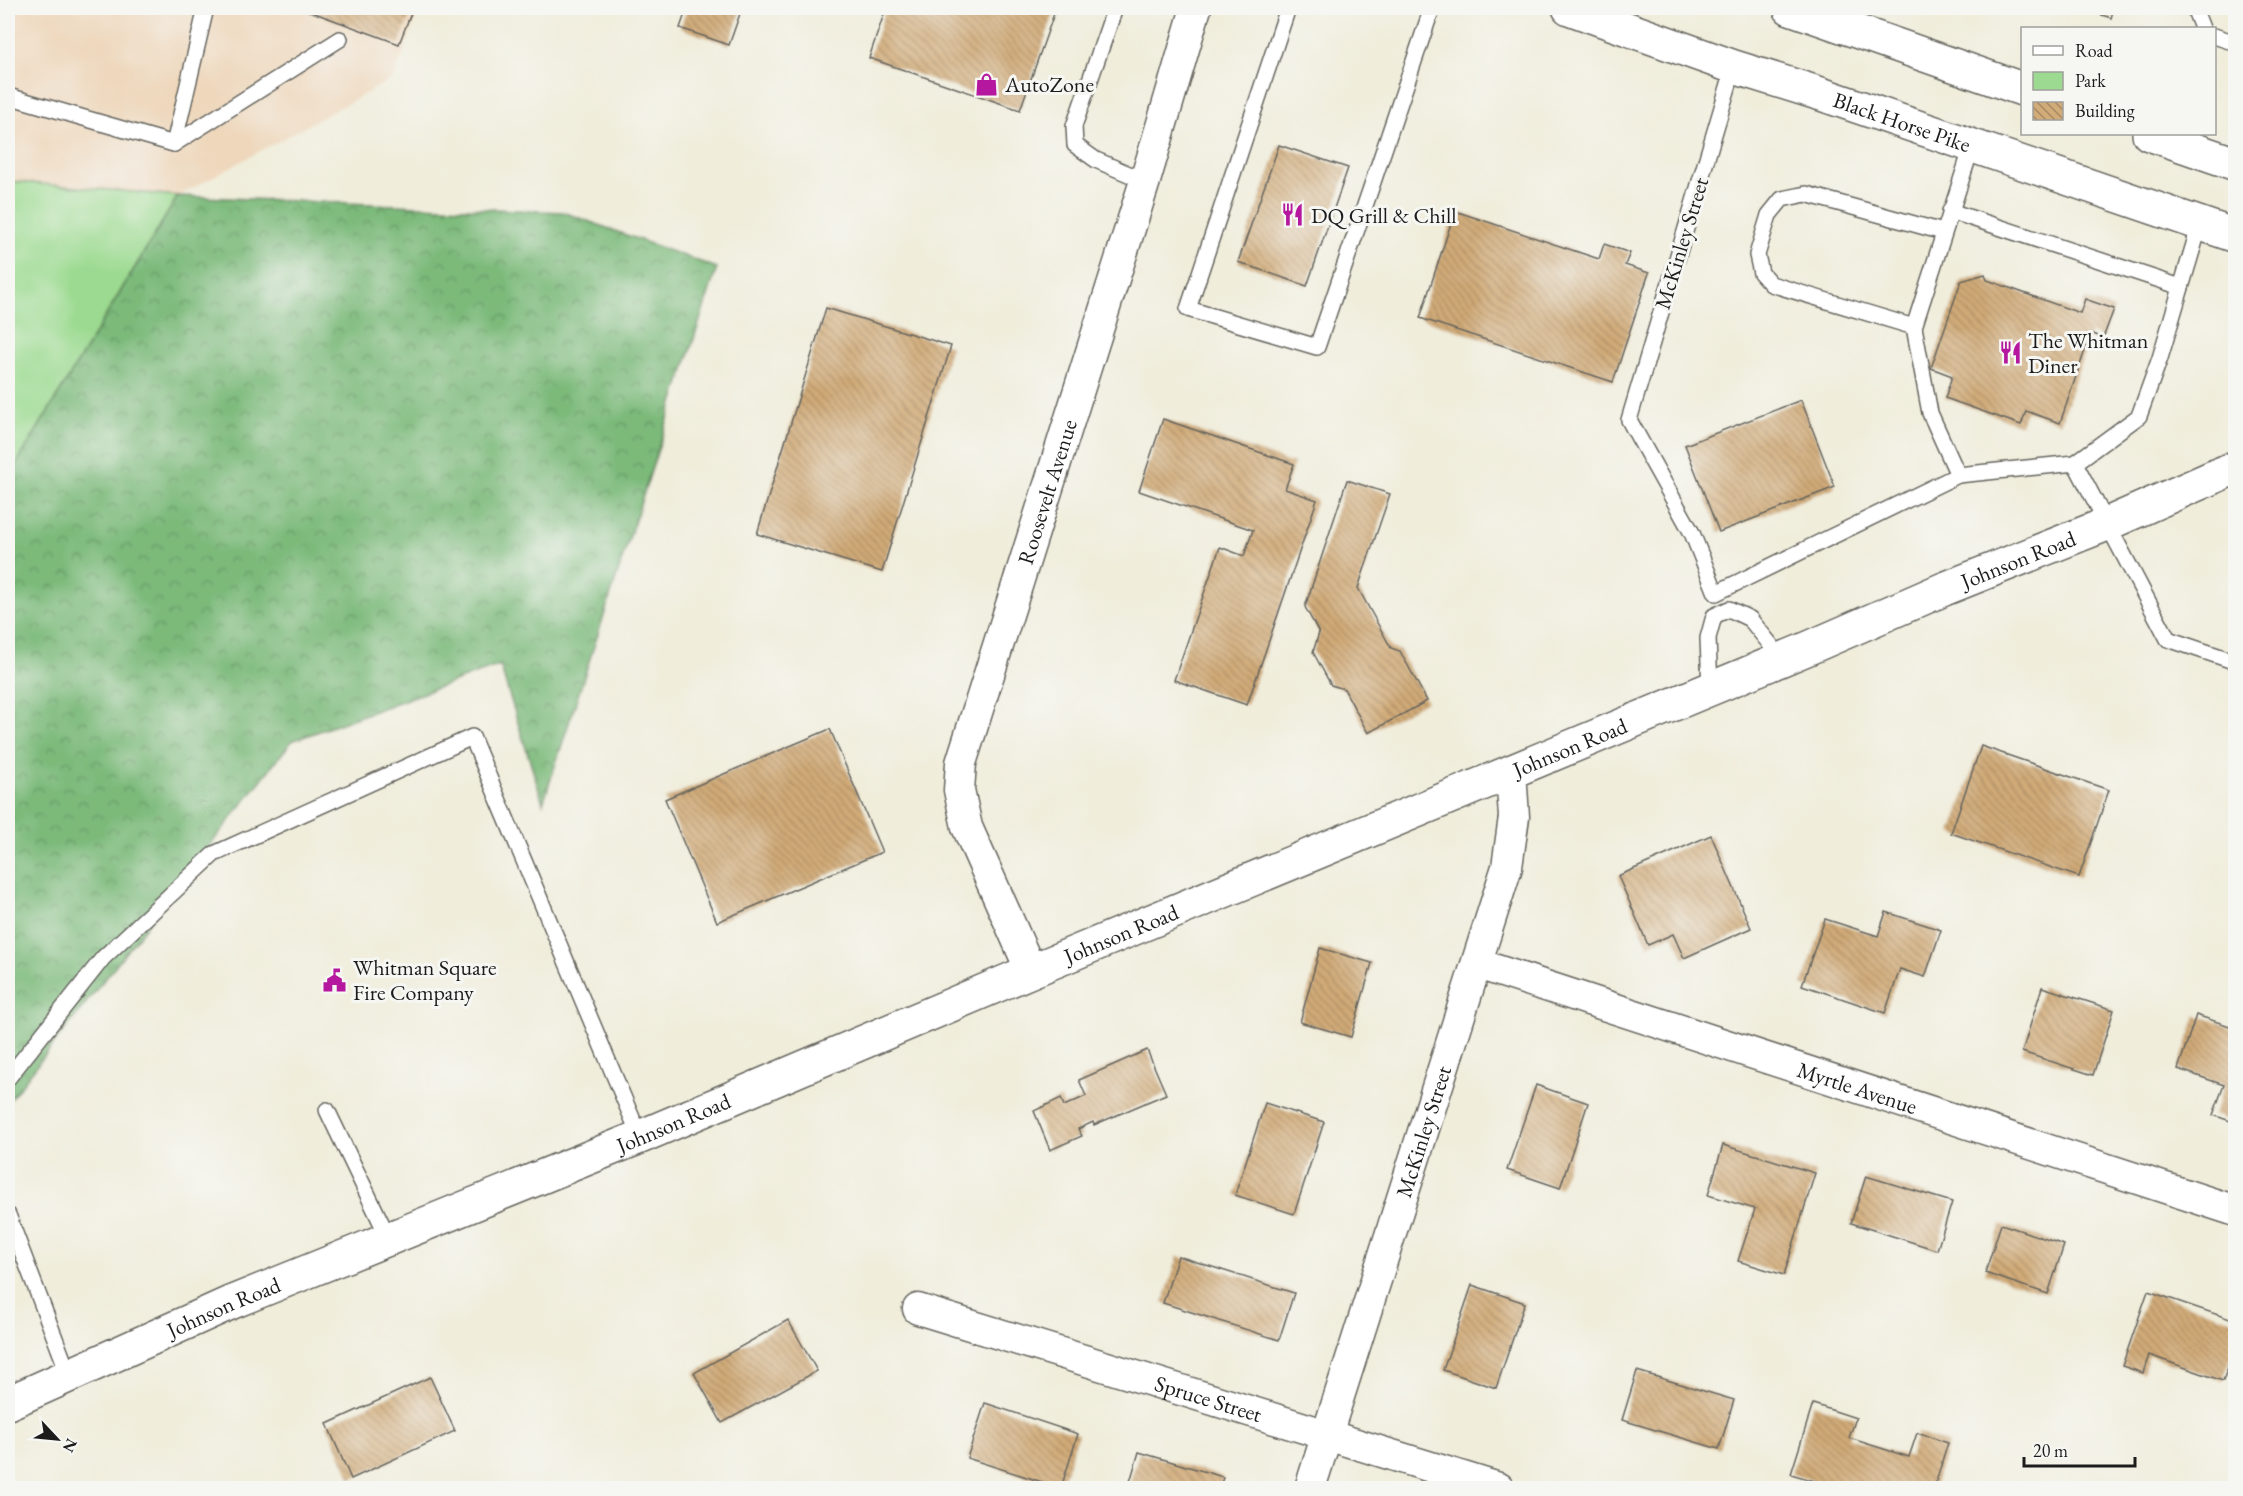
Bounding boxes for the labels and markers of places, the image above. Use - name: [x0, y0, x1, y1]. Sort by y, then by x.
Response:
- place label: AutoZone: [1004, 70, 1094, 99]
- shop icon: AutoZone: [974, 71, 1000, 97]
- place label: DQ Grill & Chill: [1311, 201, 1456, 230]
- restaurant icon: DQ Grill & Chill: [1280, 202, 1306, 228]
- place label: The Whitman Diner: [2028, 326, 2149, 380]
- restaurant icon: The Whitman Diner: [1997, 340, 2023, 366]
- place label: Whitman Square Fire Company: [353, 953, 497, 1007]
- public building icon: Whitman Square Fire Company: [322, 967, 348, 993]

